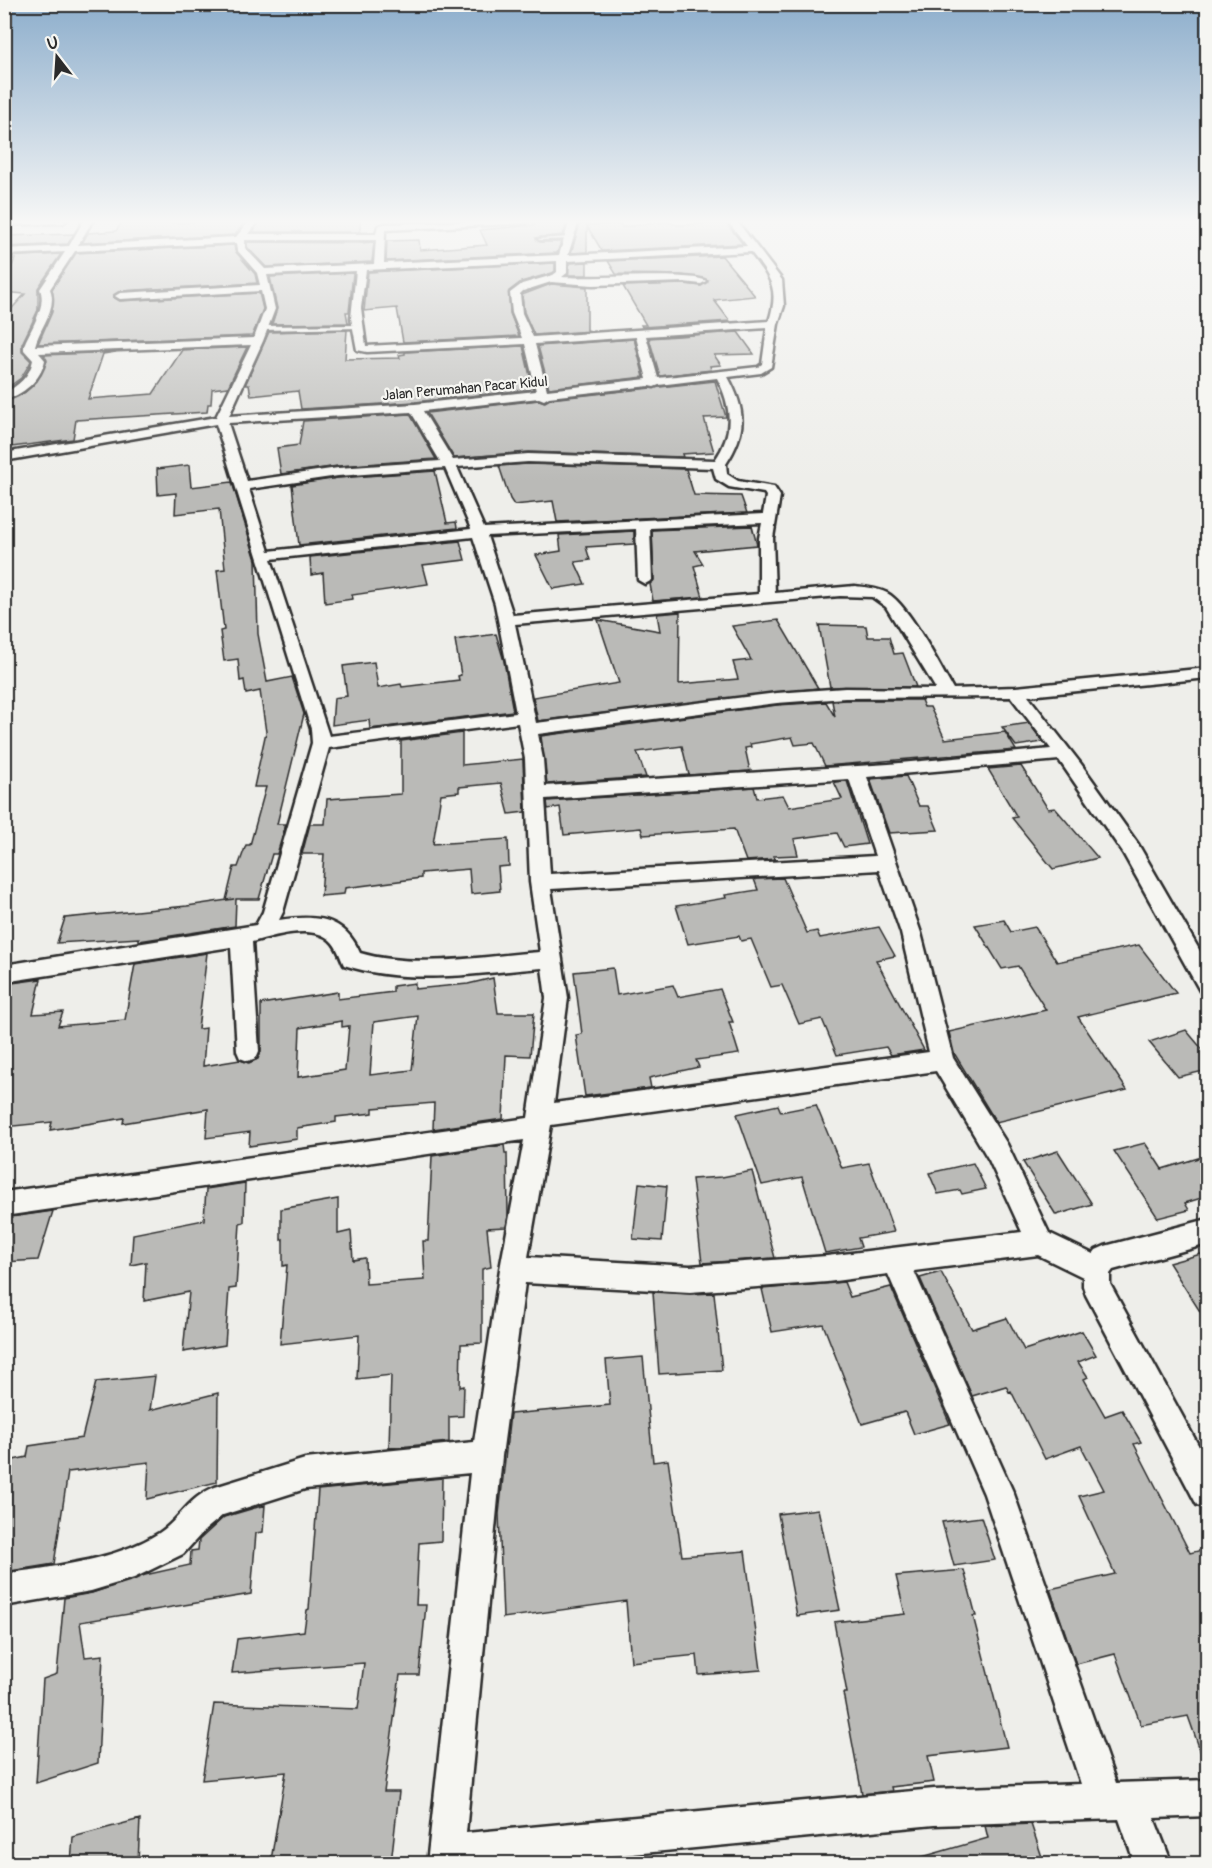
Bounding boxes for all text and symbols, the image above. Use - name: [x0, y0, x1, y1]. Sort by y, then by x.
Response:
- north arrow: [27, 27, 87, 87]
- text: U: [45, 32, 61, 55]
- street label: Jalan Perumahan Pacar Kidul: [382, 373, 548, 404]

